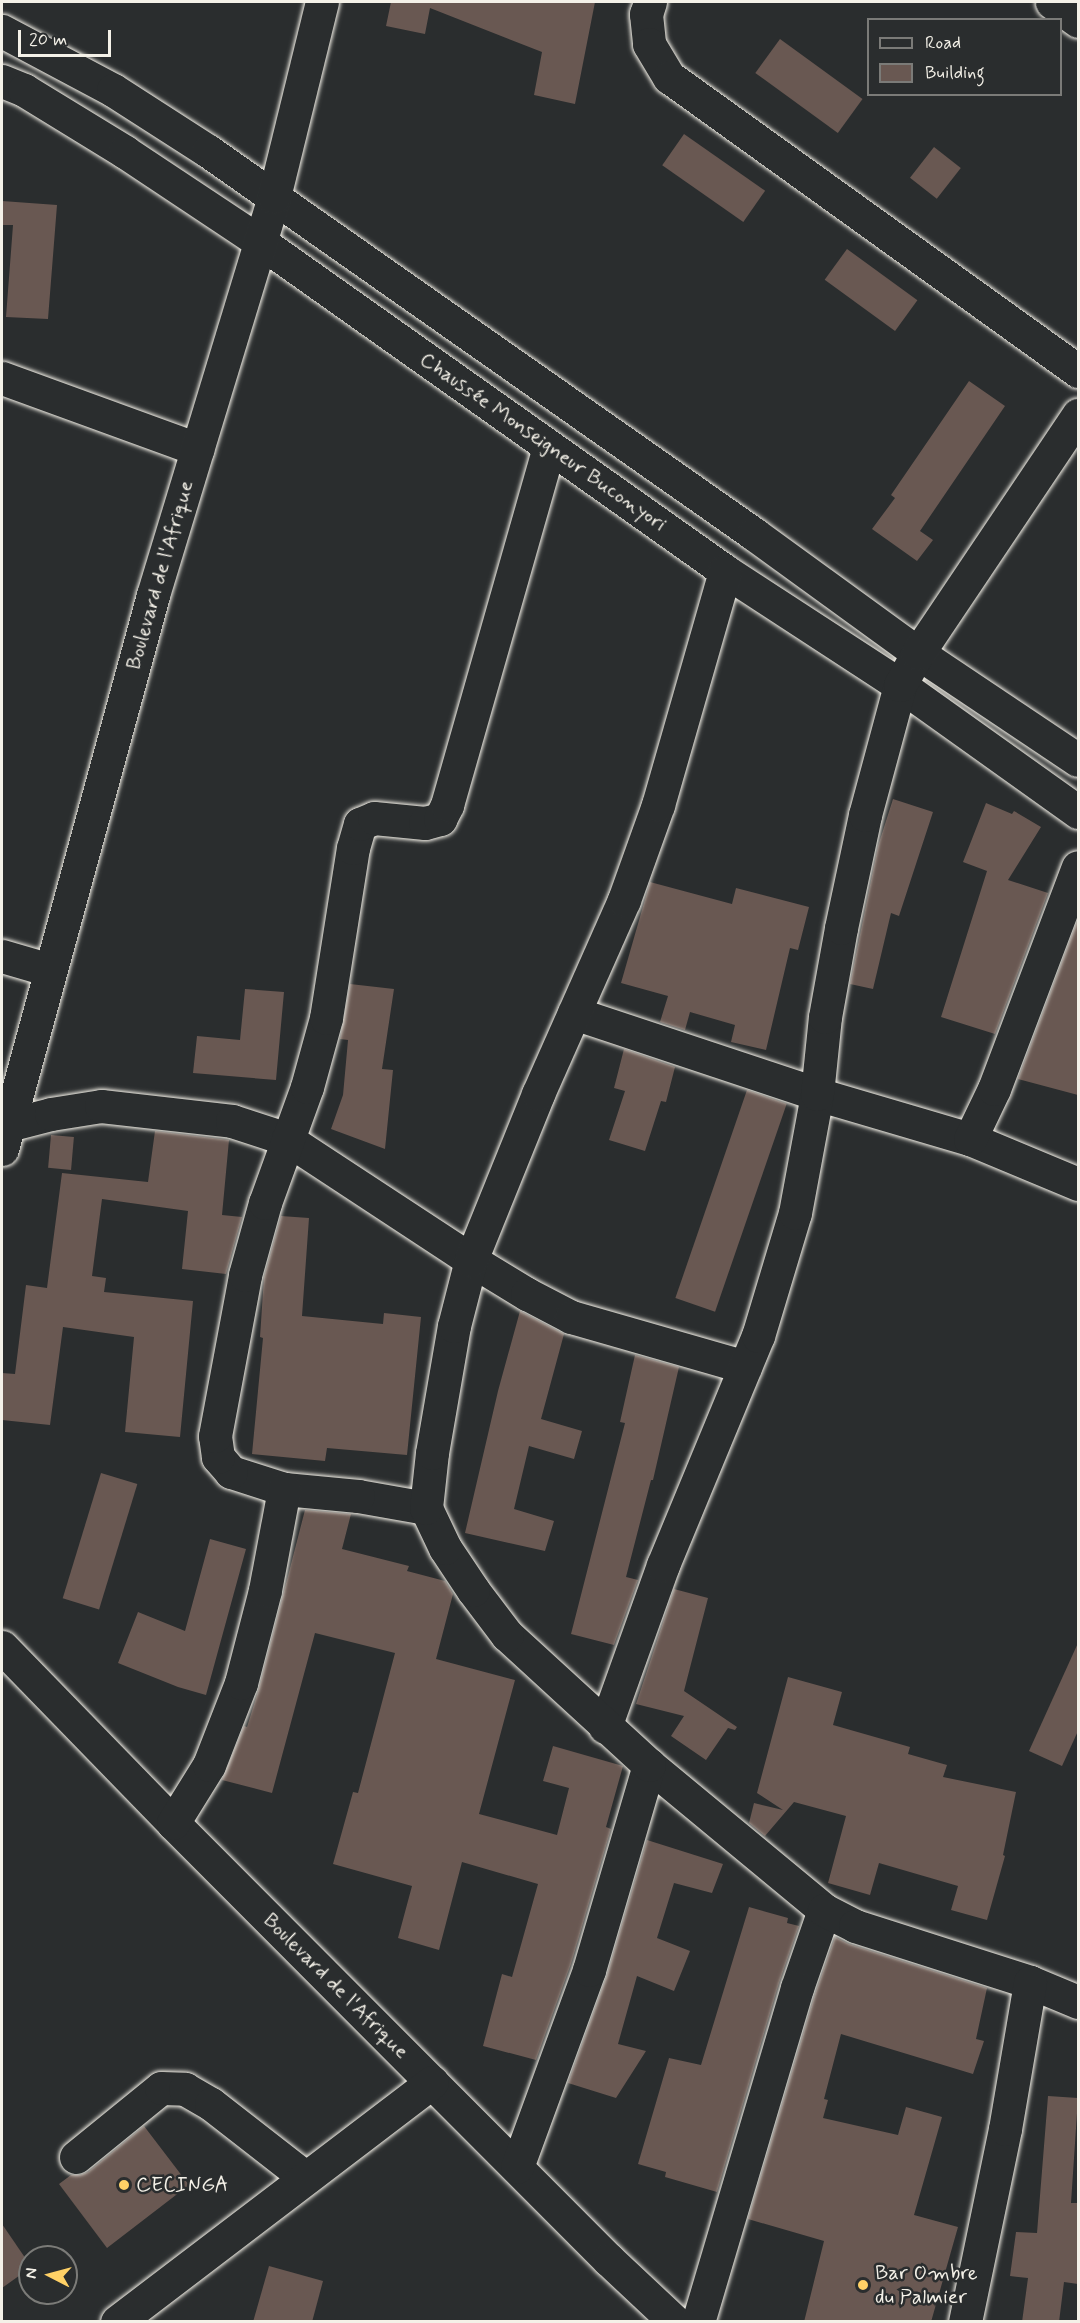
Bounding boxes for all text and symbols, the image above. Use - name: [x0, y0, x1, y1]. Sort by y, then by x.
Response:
- scale bar: [21, 18, 114, 56]
- legend: [867, 18, 1062, 96]
- text: 20 m: [29, 28, 67, 52]
- text: Road: [925, 31, 961, 55]
- text: Building: [925, 61, 985, 85]
- street label: Chaussée Monseigneur Buconyori: [416, 348, 670, 536]
- street label: Boulevard de l'Afrique: [121, 478, 199, 672]
- street label: Boulevard de l'Afrique: [258, 1908, 414, 2064]
- place label: CECINGA: [136, 2172, 229, 2198]
- marker: CECINGA: [117, 2178, 131, 2192]
- north arrow: [18, 2245, 78, 2305]
- place label: Bar Ombre du Palmier: [875, 2260, 976, 2310]
- text: N: [21, 2267, 43, 2280]
- marker: Bar Ombre du Palmier: [856, 2278, 870, 2292]

